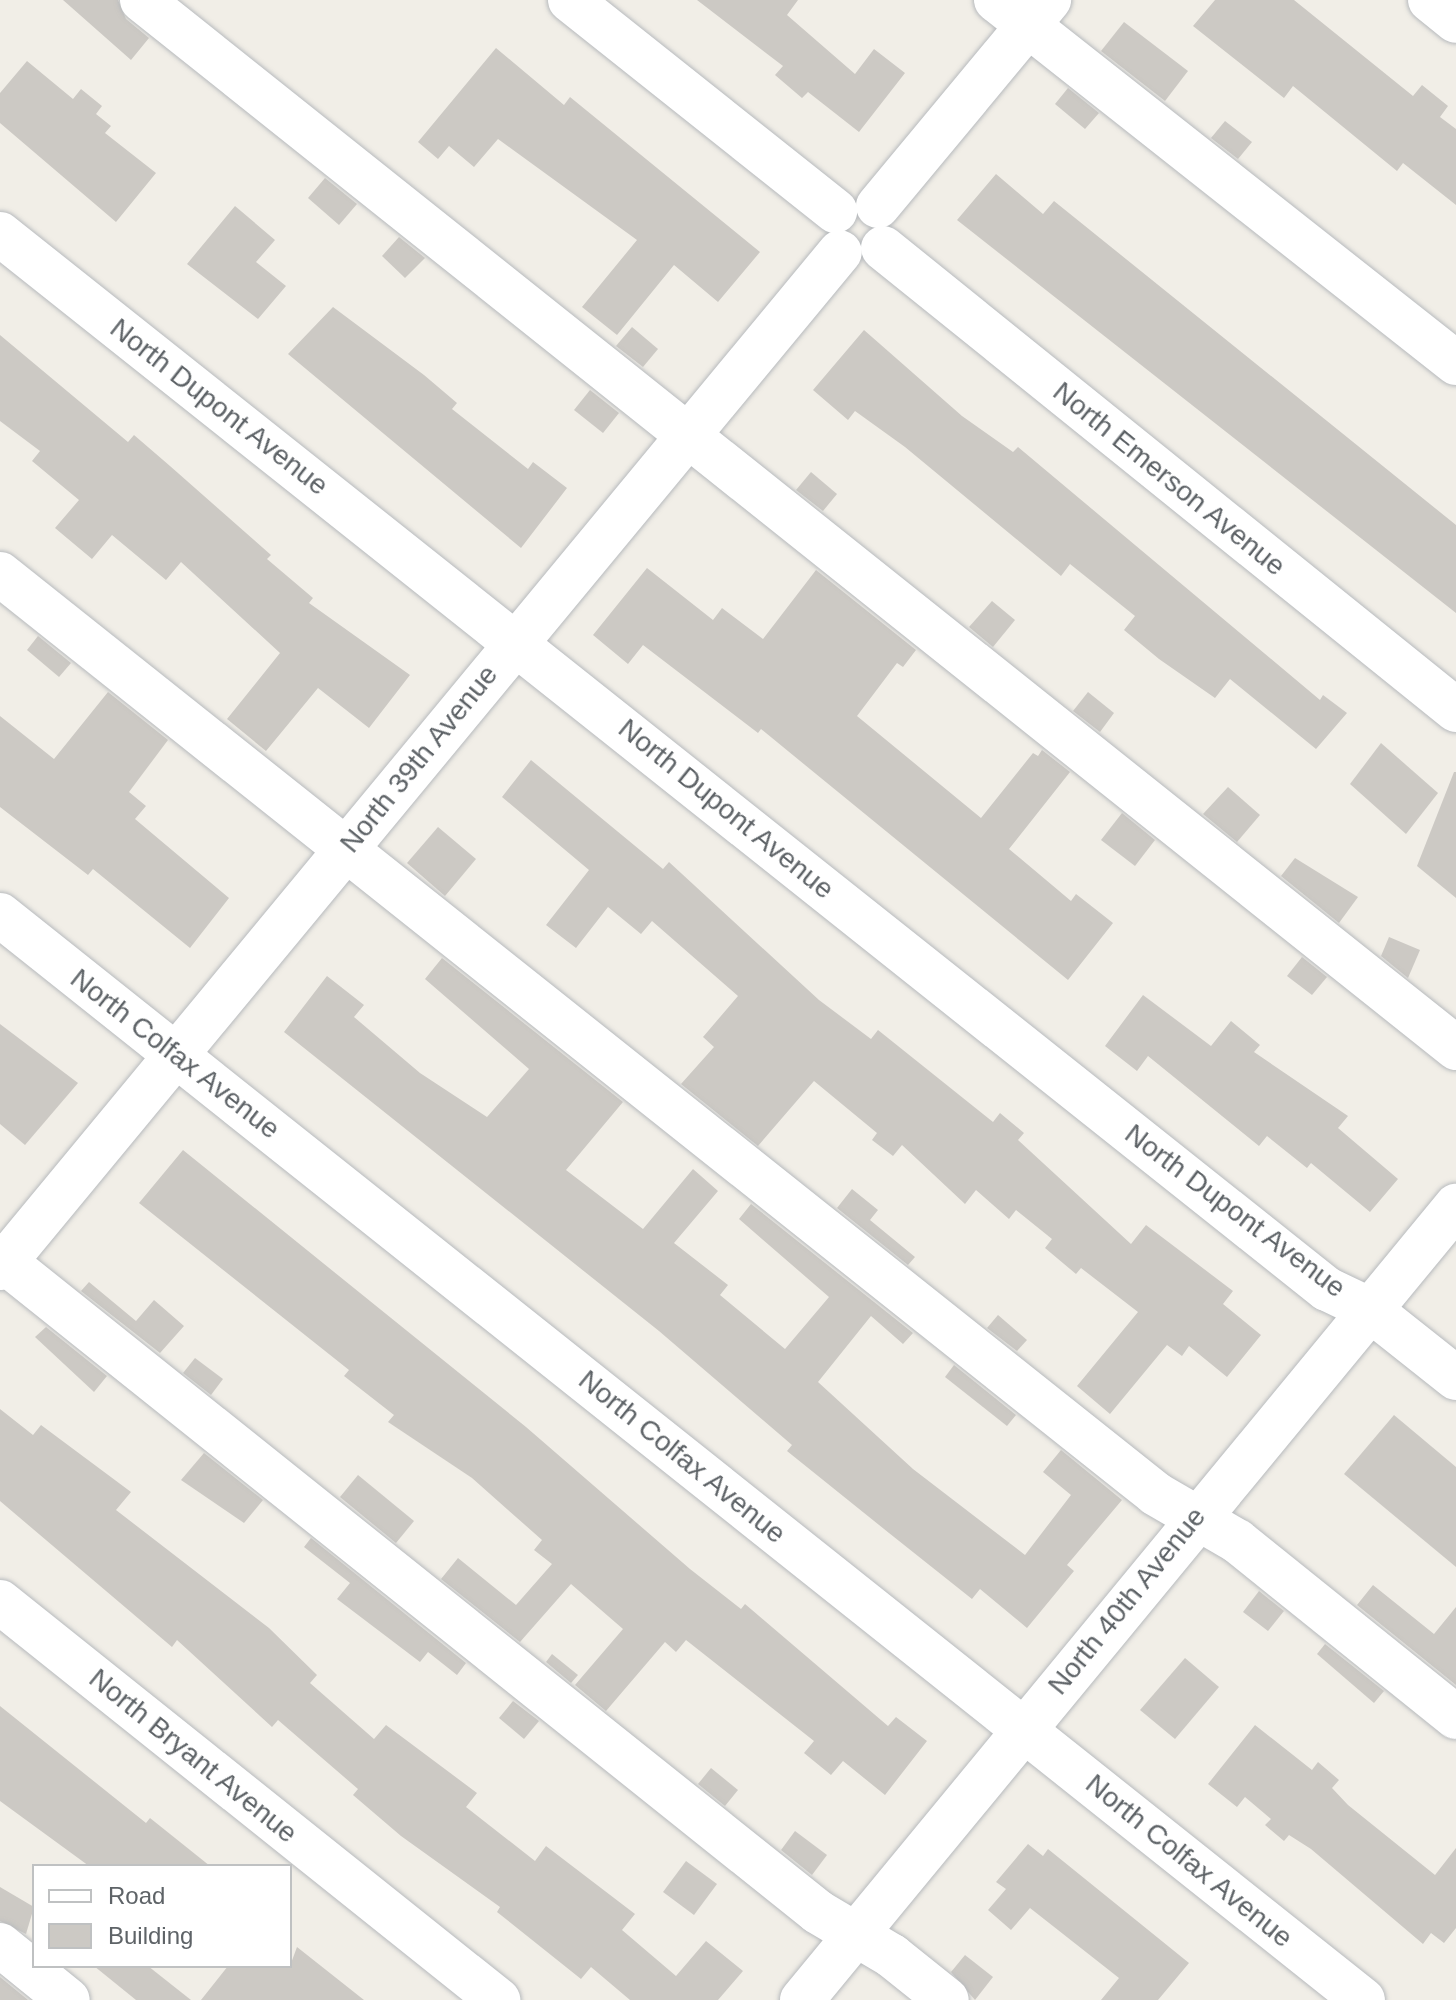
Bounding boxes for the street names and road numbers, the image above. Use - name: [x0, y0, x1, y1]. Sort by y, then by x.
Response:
- street label: North Dupont Avenue: [103, 311, 335, 503]
- street label: North Emerson Avenue: [1046, 375, 1292, 583]
- street label: North 39th Avenue: [333, 658, 505, 860]
- street label: North Dupont Avenue: [611, 711, 841, 907]
- street label: North Colfax Avenue: [63, 961, 287, 1147]
- street label: North Dupont Avenue: [1118, 1117, 1352, 1305]
- street label: North Colfax Avenue: [571, 1363, 793, 1551]
- street label: North 40th Avenue: [1041, 1500, 1213, 1702]
- street label: North Bryant Avenue: [82, 1661, 304, 1851]
- street label: North Colfax Avenue: [1078, 1767, 1300, 1955]

